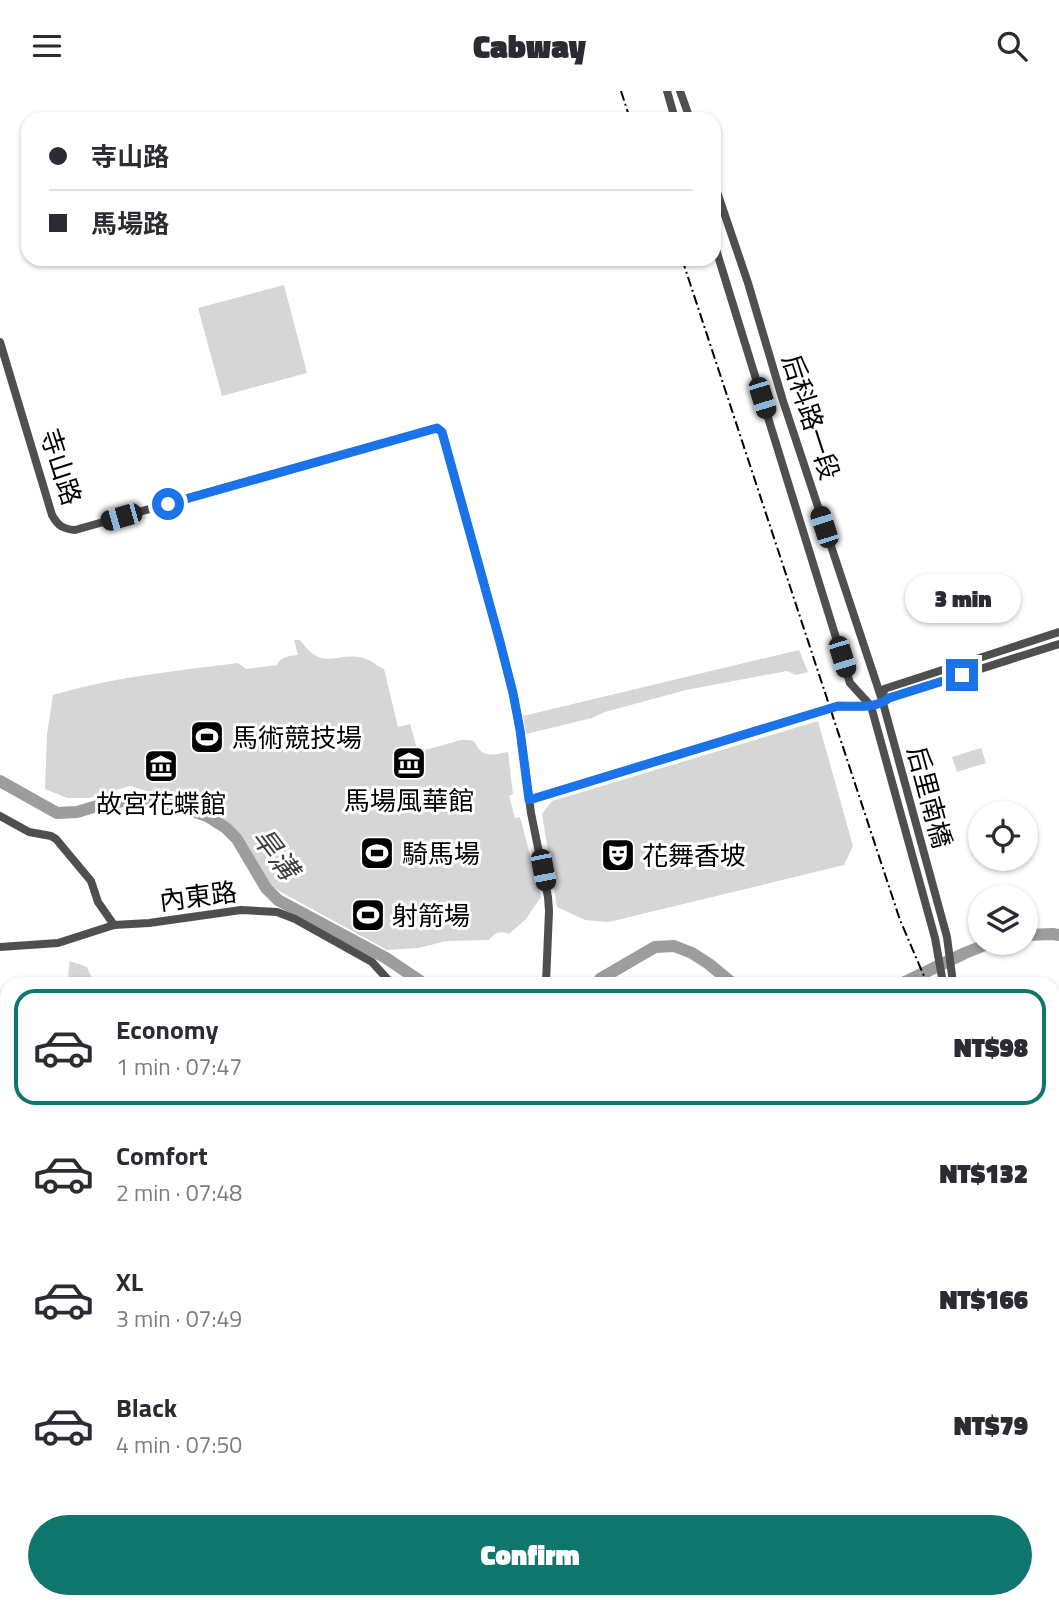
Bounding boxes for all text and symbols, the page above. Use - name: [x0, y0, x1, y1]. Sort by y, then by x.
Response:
- text: Cabway: [473, 22, 586, 70]
- icon: menu: [28, 27, 66, 65]
- icon: search: [993, 27, 1031, 65]
- text: 寺山路: [91, 137, 169, 176]
- text: 馬場路: [91, 204, 169, 243]
- street label: 后科路一段: [772, 349, 850, 485]
- car: [746, 375, 779, 421]
- street label: 寺山路: [30, 424, 92, 510]
- route start: [152, 488, 184, 520]
- car: [98, 501, 145, 533]
- car: [808, 504, 841, 550]
- callout: 3 min: [904, 573, 1020, 623]
- text: 3 min: [934, 581, 992, 616]
- car: [826, 634, 859, 680]
- route end: [946, 659, 978, 691]
- sports icon: 馬術競技場: [188, 718, 226, 756]
- place label: 馬術競技場: [232, 718, 362, 757]
- street label: 后里南橋: [898, 742, 962, 852]
- museum icon: 馬場風華館: [390, 744, 428, 782]
- museum icon: 故宮花蝶館: [142, 747, 180, 785]
- place label: 馬場風華館: [344, 781, 474, 820]
- place label: 故宮花蝶館: [96, 784, 226, 823]
- map controls: [968, 801, 1038, 955]
- button: locate: [968, 801, 1038, 871]
- water label: 旱溝: [242, 818, 312, 891]
- sports icon: 騎馬場: [358, 834, 396, 872]
- place label: 騎馬場: [402, 834, 480, 873]
- theatre icon: 花舞香坡: [599, 836, 637, 874]
- place label: 花舞香坡: [642, 836, 746, 875]
- car: [529, 847, 558, 893]
- street label: 內東路: [157, 872, 239, 920]
- button: layers: [968, 885, 1038, 955]
- sports icon: 射箭場: [349, 896, 387, 934]
- place label: 射箭場: [392, 896, 470, 935]
- text: Economy: [116, 1010, 218, 1049]
- icon: car: [32, 1016, 95, 1079]
- text: NT$98: [954, 1028, 1028, 1067]
- text: 1 min · 07:47: [116, 1049, 242, 1084]
- text: Comfort: [116, 1136, 208, 1175]
- icon: car: [32, 1142, 95, 1205]
- text: NT$132: [939, 1154, 1028, 1193]
- text: 2 min · 07:48: [116, 1175, 242, 1210]
- text: XL: [116, 1262, 143, 1301]
- icon: car: [32, 1268, 95, 1331]
- text: NT$166: [939, 1280, 1028, 1319]
- text: 3 min · 07:49: [116, 1301, 242, 1336]
- text: Black: [116, 1388, 177, 1427]
- icon: car: [32, 1394, 95, 1457]
- text: NT$79: [954, 1406, 1028, 1445]
- text: 4 min · 07:50: [116, 1427, 242, 1462]
- button: Confirm: [28, 1515, 1032, 1595]

